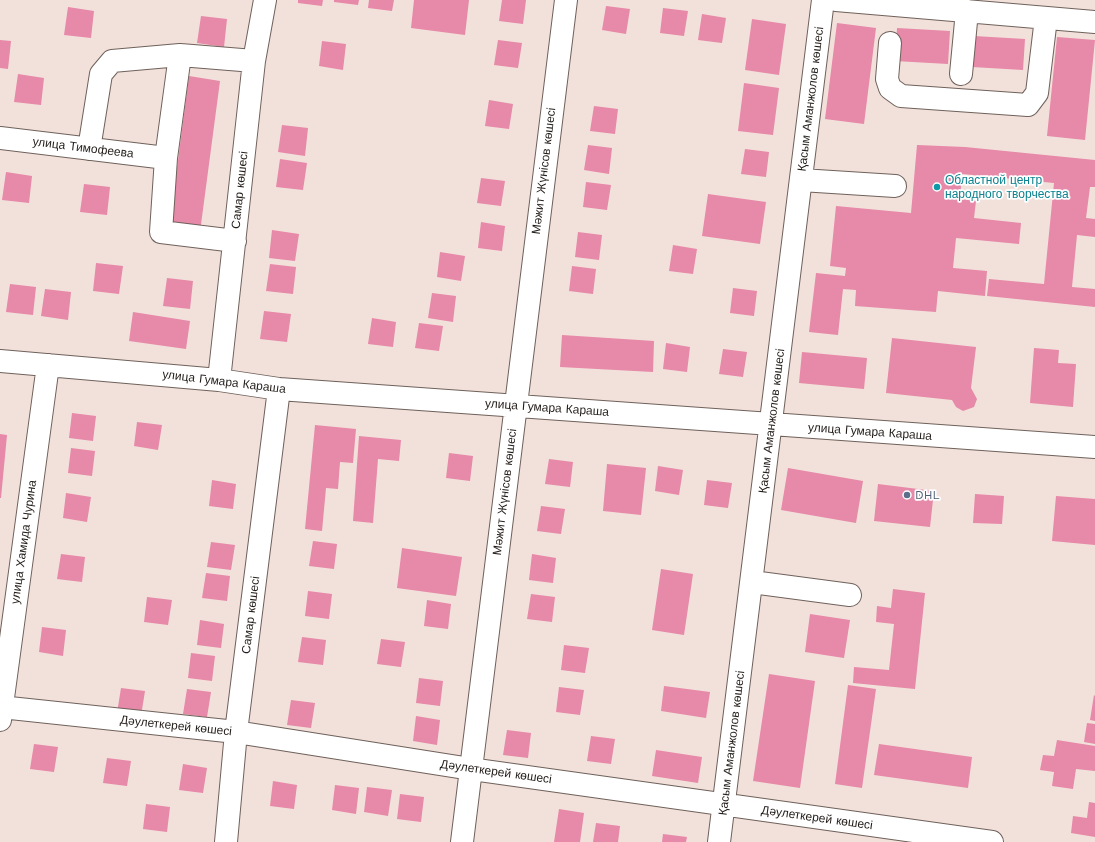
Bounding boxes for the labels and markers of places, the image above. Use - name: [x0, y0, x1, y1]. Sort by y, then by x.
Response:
- place label: Областной центр народного творчества: [945, 173, 1069, 201]
- marker: Областной центр народного творчества: [932, 182, 942, 192]
- place label: DHL: [915, 488, 940, 502]
- marker: DHL: [902, 490, 912, 500]

